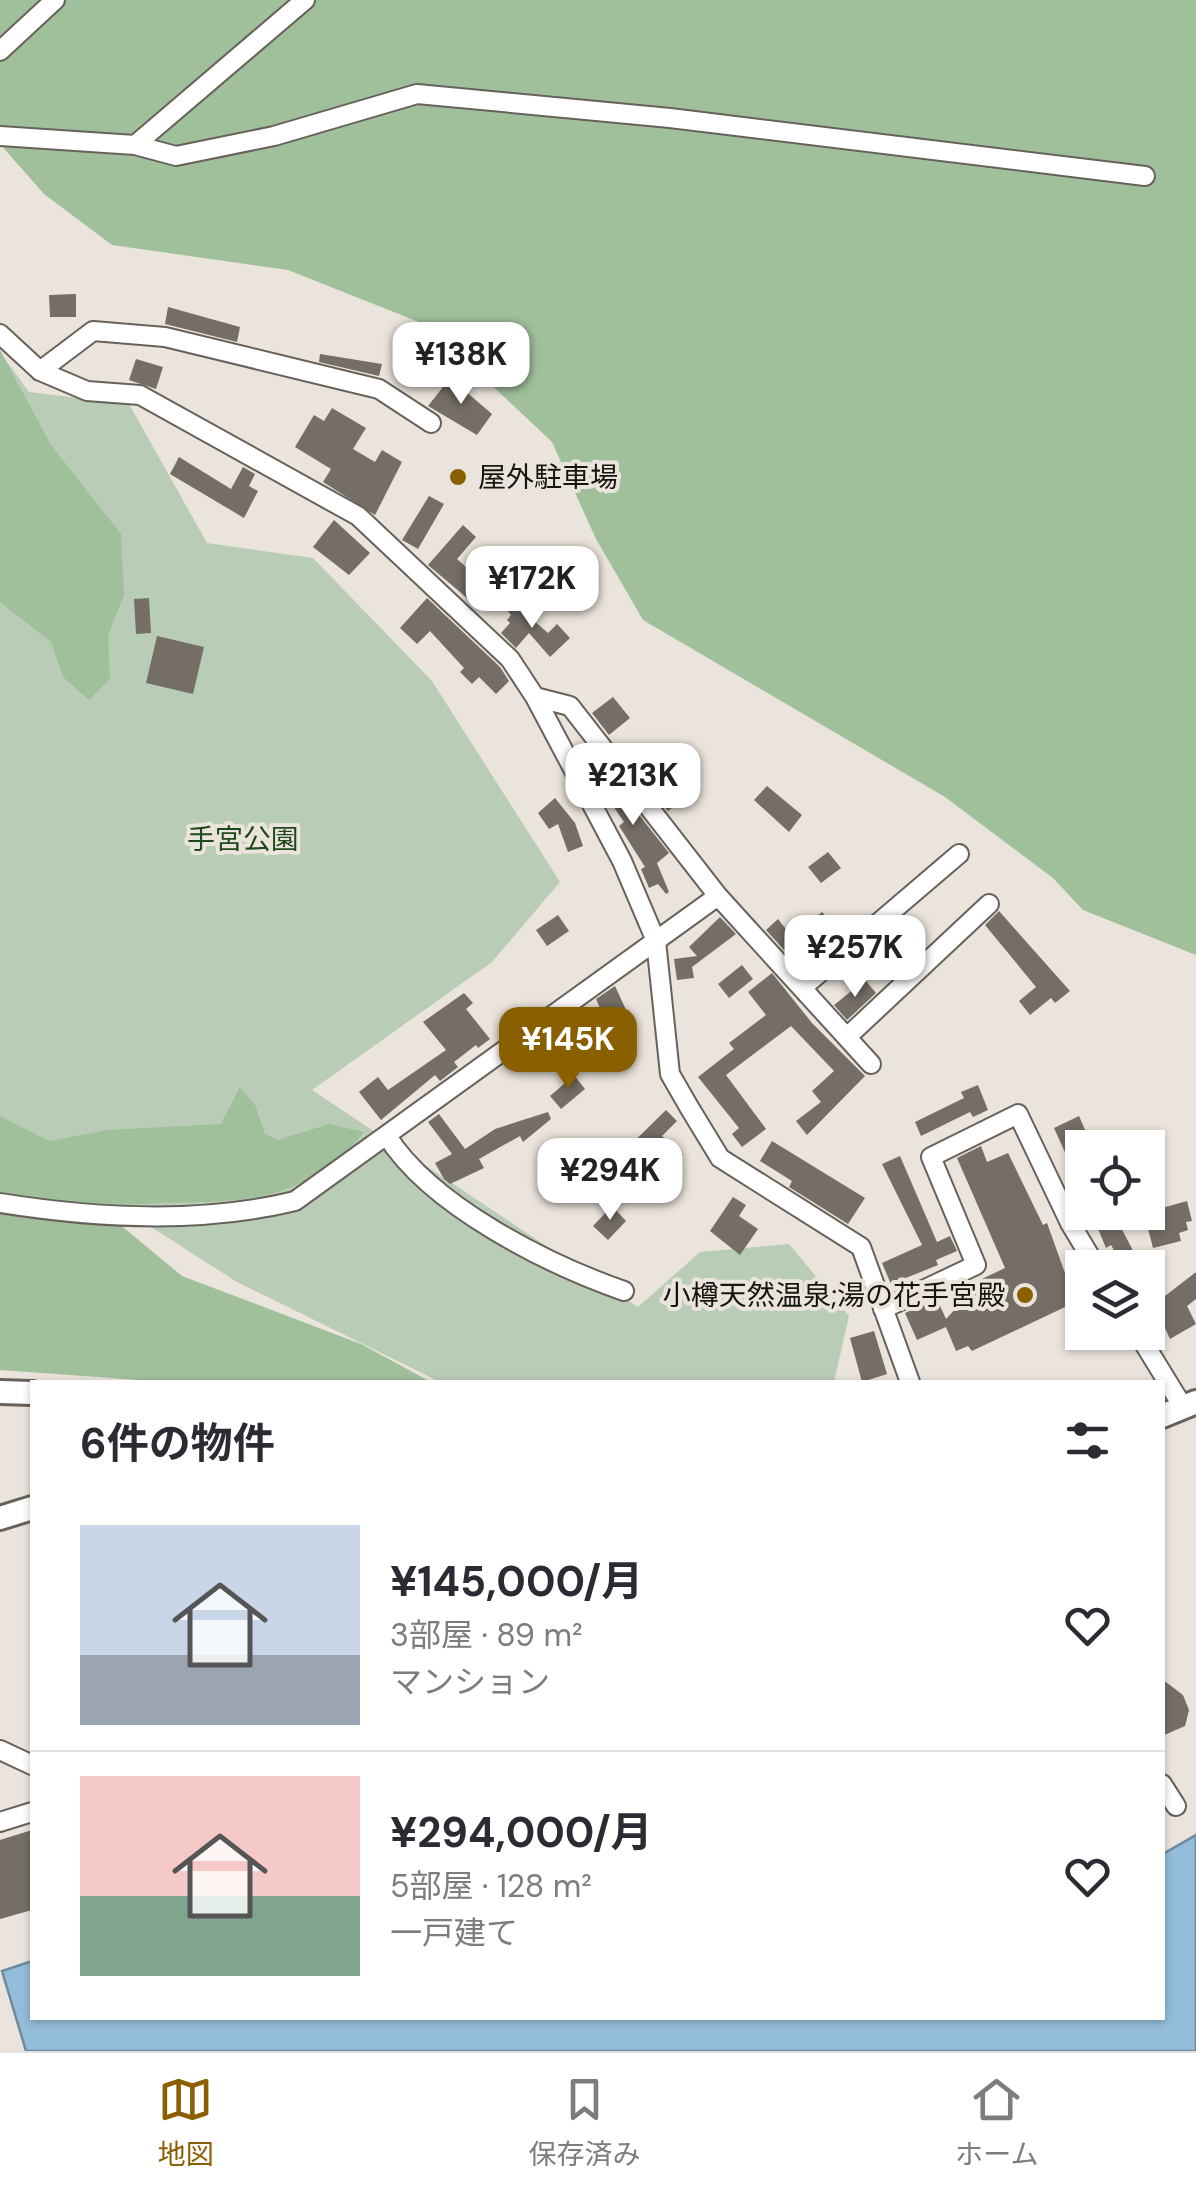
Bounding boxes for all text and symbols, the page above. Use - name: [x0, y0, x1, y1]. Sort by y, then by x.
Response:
- pin: ¥138K: [391, 322, 531, 407]
- text: ¥138K: [415, 333, 507, 375]
- place label: 屋外駐車場: [478, 459, 618, 496]
- marker: 屋外駐車場: [447, 466, 469, 488]
- pin: ¥172K: [462, 546, 602, 631]
- text: ¥172K: [488, 557, 576, 599]
- pin: ¥213K: [563, 743, 703, 828]
- text: ¥213K: [587, 754, 679, 796]
- park label: 手宮公園: [187, 821, 299, 858]
- pin: ¥257K: [785, 915, 925, 1000]
- text: ¥257K: [806, 926, 904, 968]
- pin: ¥145K: [498, 1007, 638, 1092]
- text: ¥145K: [521, 1018, 615, 1060]
- map controls: [1065, 1130, 1165, 1350]
- button: locate: [1065, 1130, 1165, 1230]
- pin: ¥294K: [540, 1138, 680, 1223]
- text: ¥294K: [559, 1149, 661, 1191]
- button: layers: [1065, 1250, 1165, 1350]
- place label: 小樽天然温泉;湯の花手宮殿: [663, 1277, 1005, 1314]
- marker: 小樽天然温泉;湯の花手宮殿: [1014, 1284, 1036, 1306]
- icon: filters: [1060, 1413, 1115, 1468]
- text: 6件の物件: [80, 1416, 275, 1471]
- text: ¥145,000/月: [390, 1554, 643, 1609]
- icon: home: [160, 1565, 280, 1685]
- icon: heart: [1060, 1598, 1115, 1653]
- text: 3部屋 · 89 m²: [390, 1614, 582, 1656]
- text: マンション: [390, 1661, 550, 1703]
- text: ¥294,000/月: [390, 1805, 653, 1860]
- icon: home: [160, 1816, 280, 1936]
- icon: heart: [1060, 1849, 1115, 1904]
- text: 5部屋 · 128 m²: [390, 1865, 592, 1907]
- text: 一戸建て: [390, 1912, 518, 1954]
- tab: 地図: [157, 2072, 213, 2173]
- tab: 保存済み: [528, 2072, 640, 2173]
- tab: ホーム: [955, 2072, 1039, 2173]

